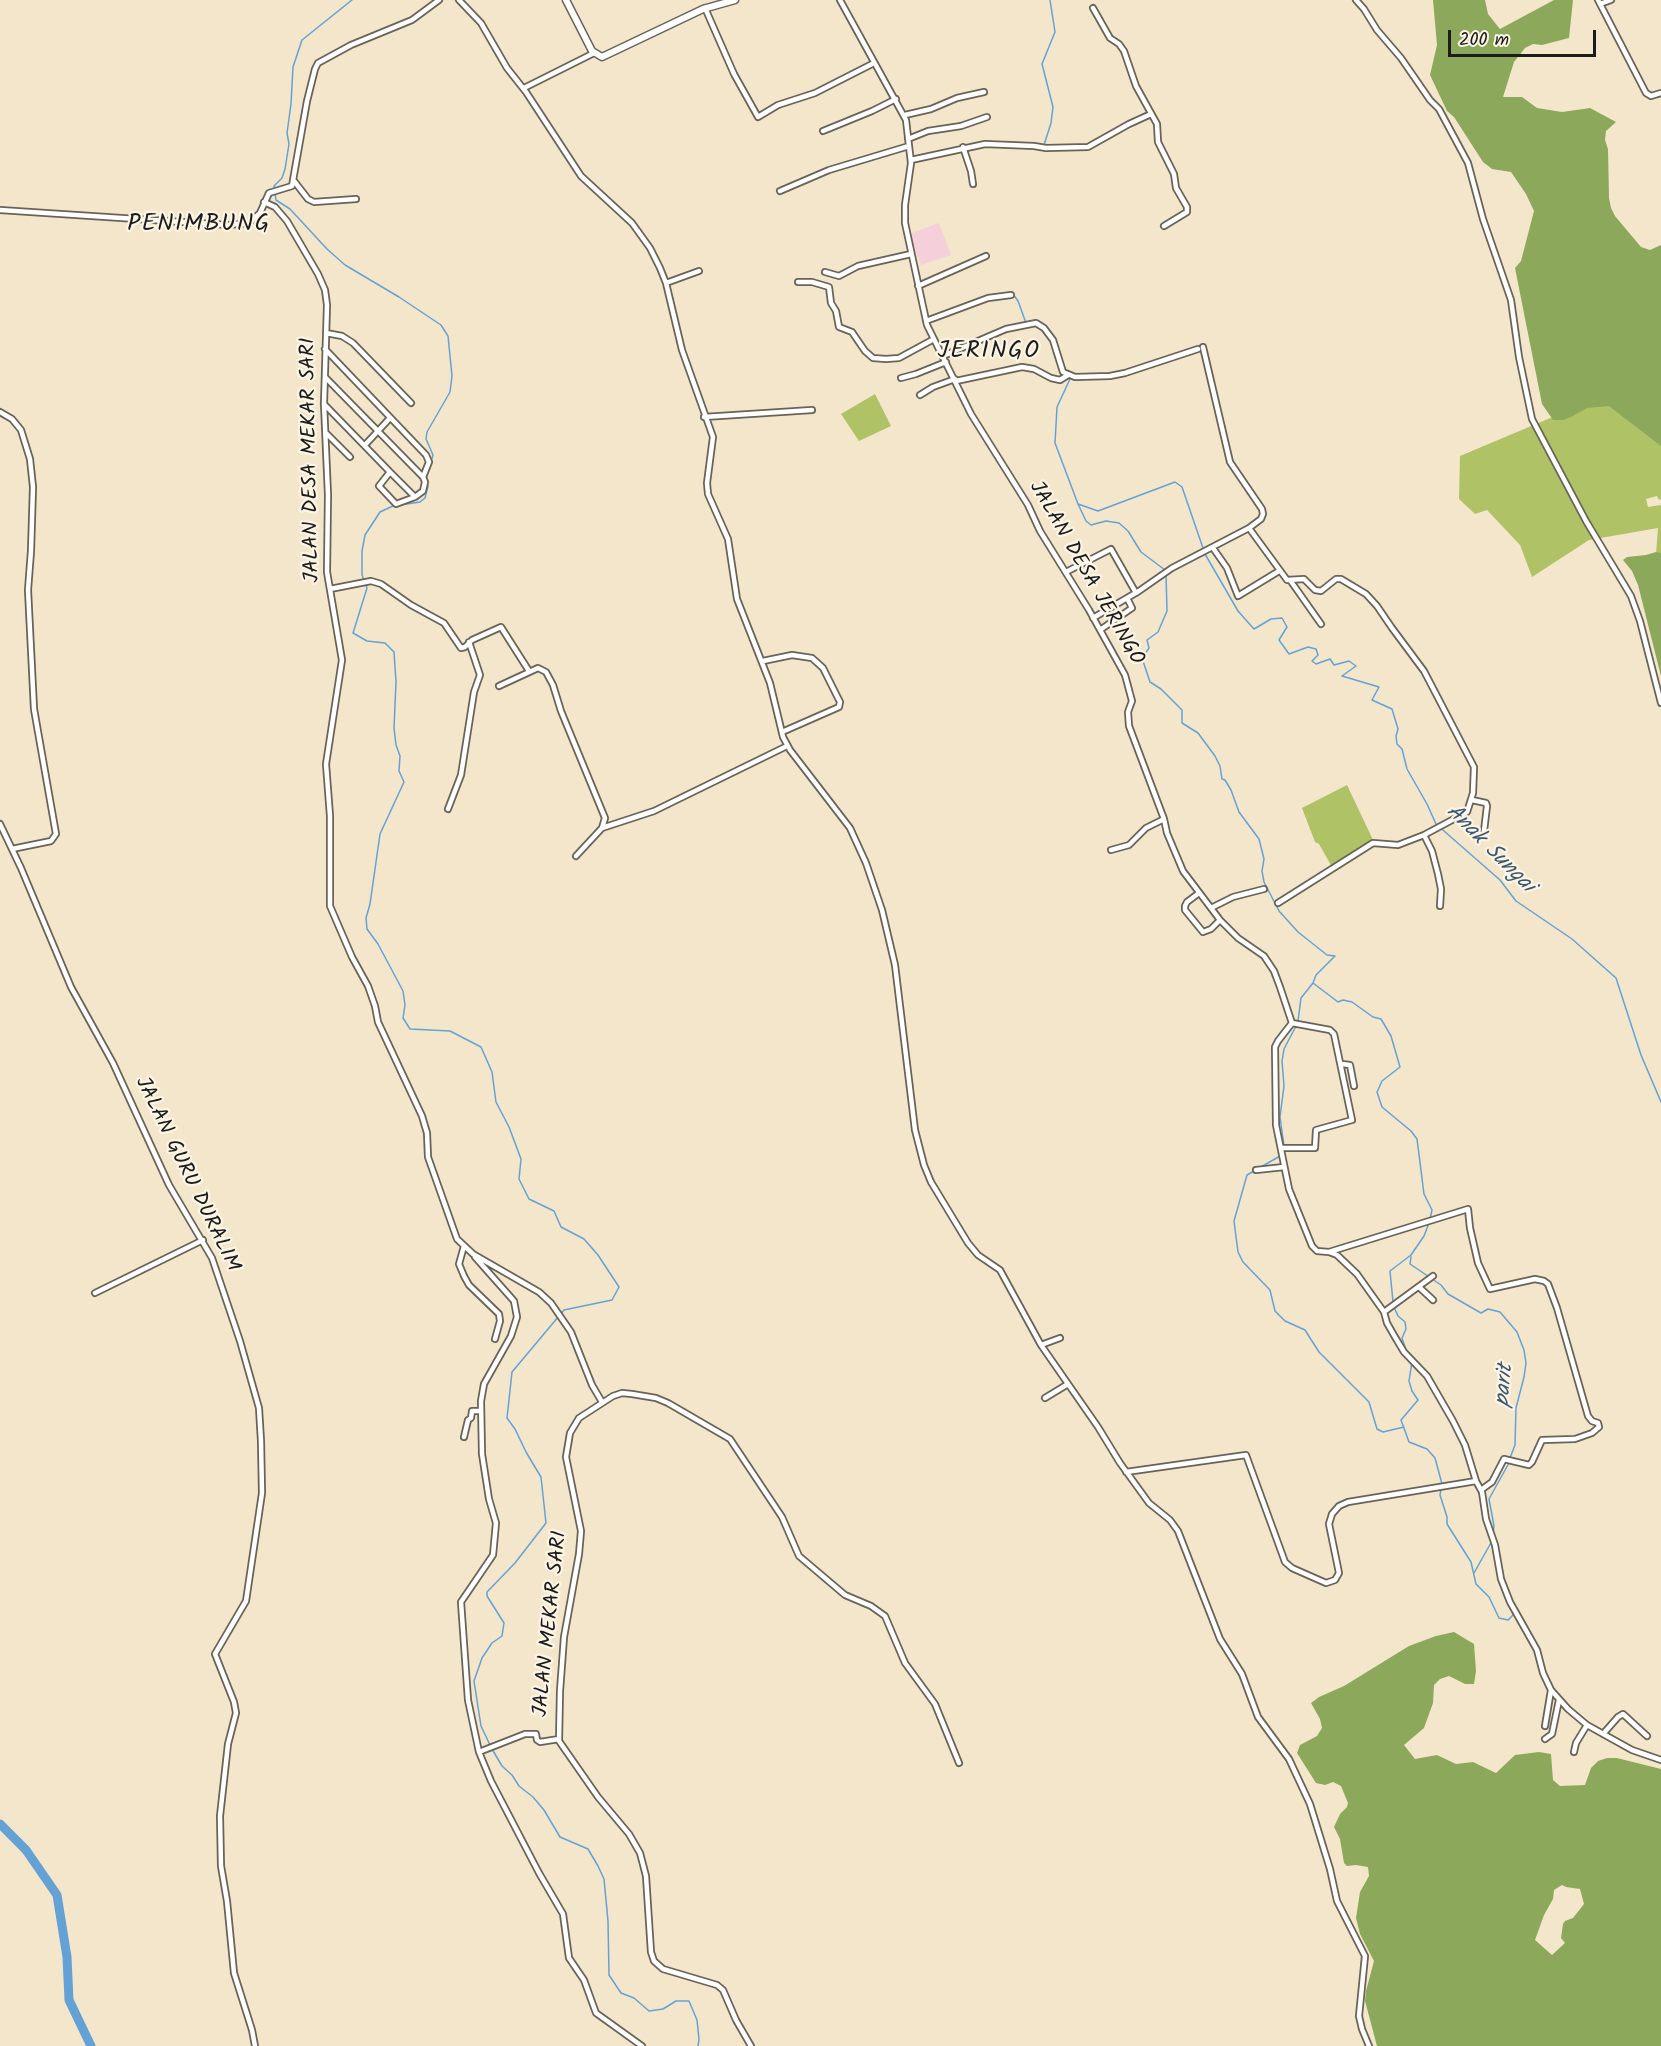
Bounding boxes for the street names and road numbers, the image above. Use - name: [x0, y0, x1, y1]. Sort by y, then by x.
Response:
- street label: JALAN DESA MEKAR SARI: [297, 337, 327, 583]
- street label: JALAN DESA JERINGO: [1022, 477, 1148, 671]
- street label: JALAN GURU DURALIM: [128, 1073, 244, 1277]
- street label: JALAN MEKAR SARI: [530, 1530, 574, 1718]

